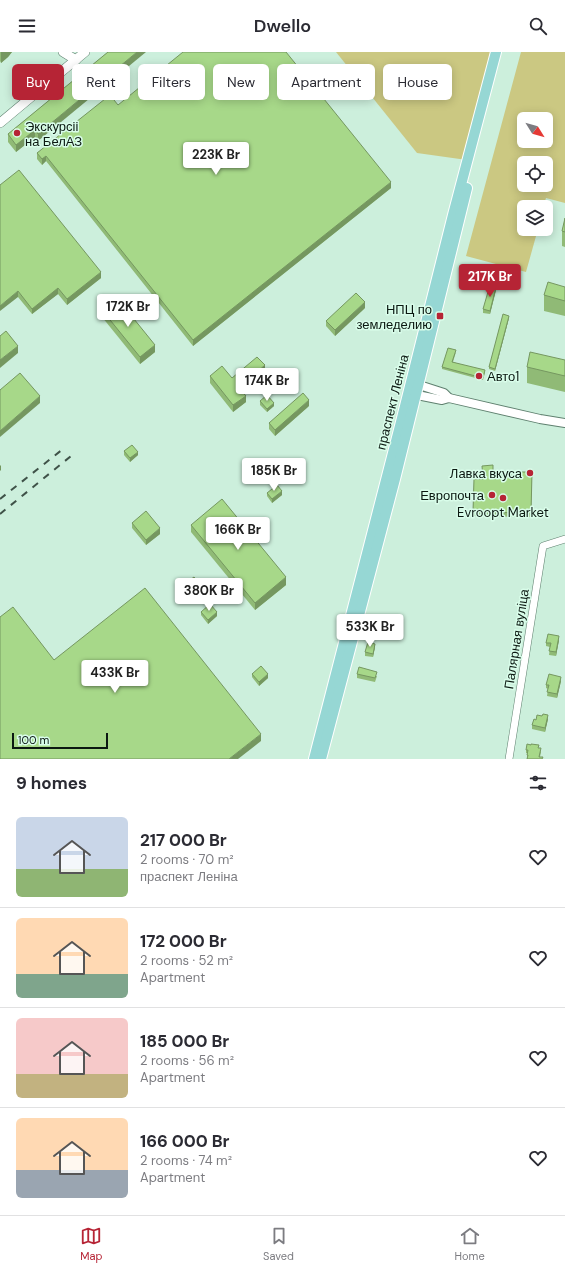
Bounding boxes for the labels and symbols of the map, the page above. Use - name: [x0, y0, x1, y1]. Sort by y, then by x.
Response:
- north arrow: [517, 112, 553, 148]
- place label: Экскурсіі на БелАЗ: [25, 118, 82, 150]
- marker: Экскурсіі на БелАЗ: [12, 128, 22, 138]
- pin: 223K Br: [179, 142, 253, 176]
- pin: 217K Br: [453, 264, 527, 298]
- pin: 172K Br: [91, 294, 165, 328]
- place label: НПЦ по земледелию: [357, 301, 432, 333]
- marker: НПЦ по земледелию: [435, 311, 445, 321]
- street label: праспект Леніна: [372, 352, 413, 452]
- pin: 174K Br: [230, 368, 304, 402]
- place label: Авто1: [487, 368, 519, 385]
- marker: Авто1: [474, 371, 484, 381]
- pin: 185K Br: [237, 458, 311, 492]
- place label: Лавка вкуса: [450, 465, 523, 482]
- marker: Лавка вкуса: [525, 468, 535, 478]
- place label: Европочта: [420, 487, 485, 504]
- marker: Европочта: [487, 490, 497, 500]
- marker: Evroopt Market: [498, 493, 508, 503]
- place label: Evroopt Market: [457, 504, 549, 521]
- pin: 166K Br: [201, 517, 275, 551]
- pin: 380K Br: [172, 578, 246, 612]
- street label: Палярная вуліца: [500, 587, 533, 690]
- pin: 533K Br: [333, 614, 407, 648]
- pin: 433K Br: [78, 660, 152, 694]
- scale bar: [12, 731, 108, 750]

